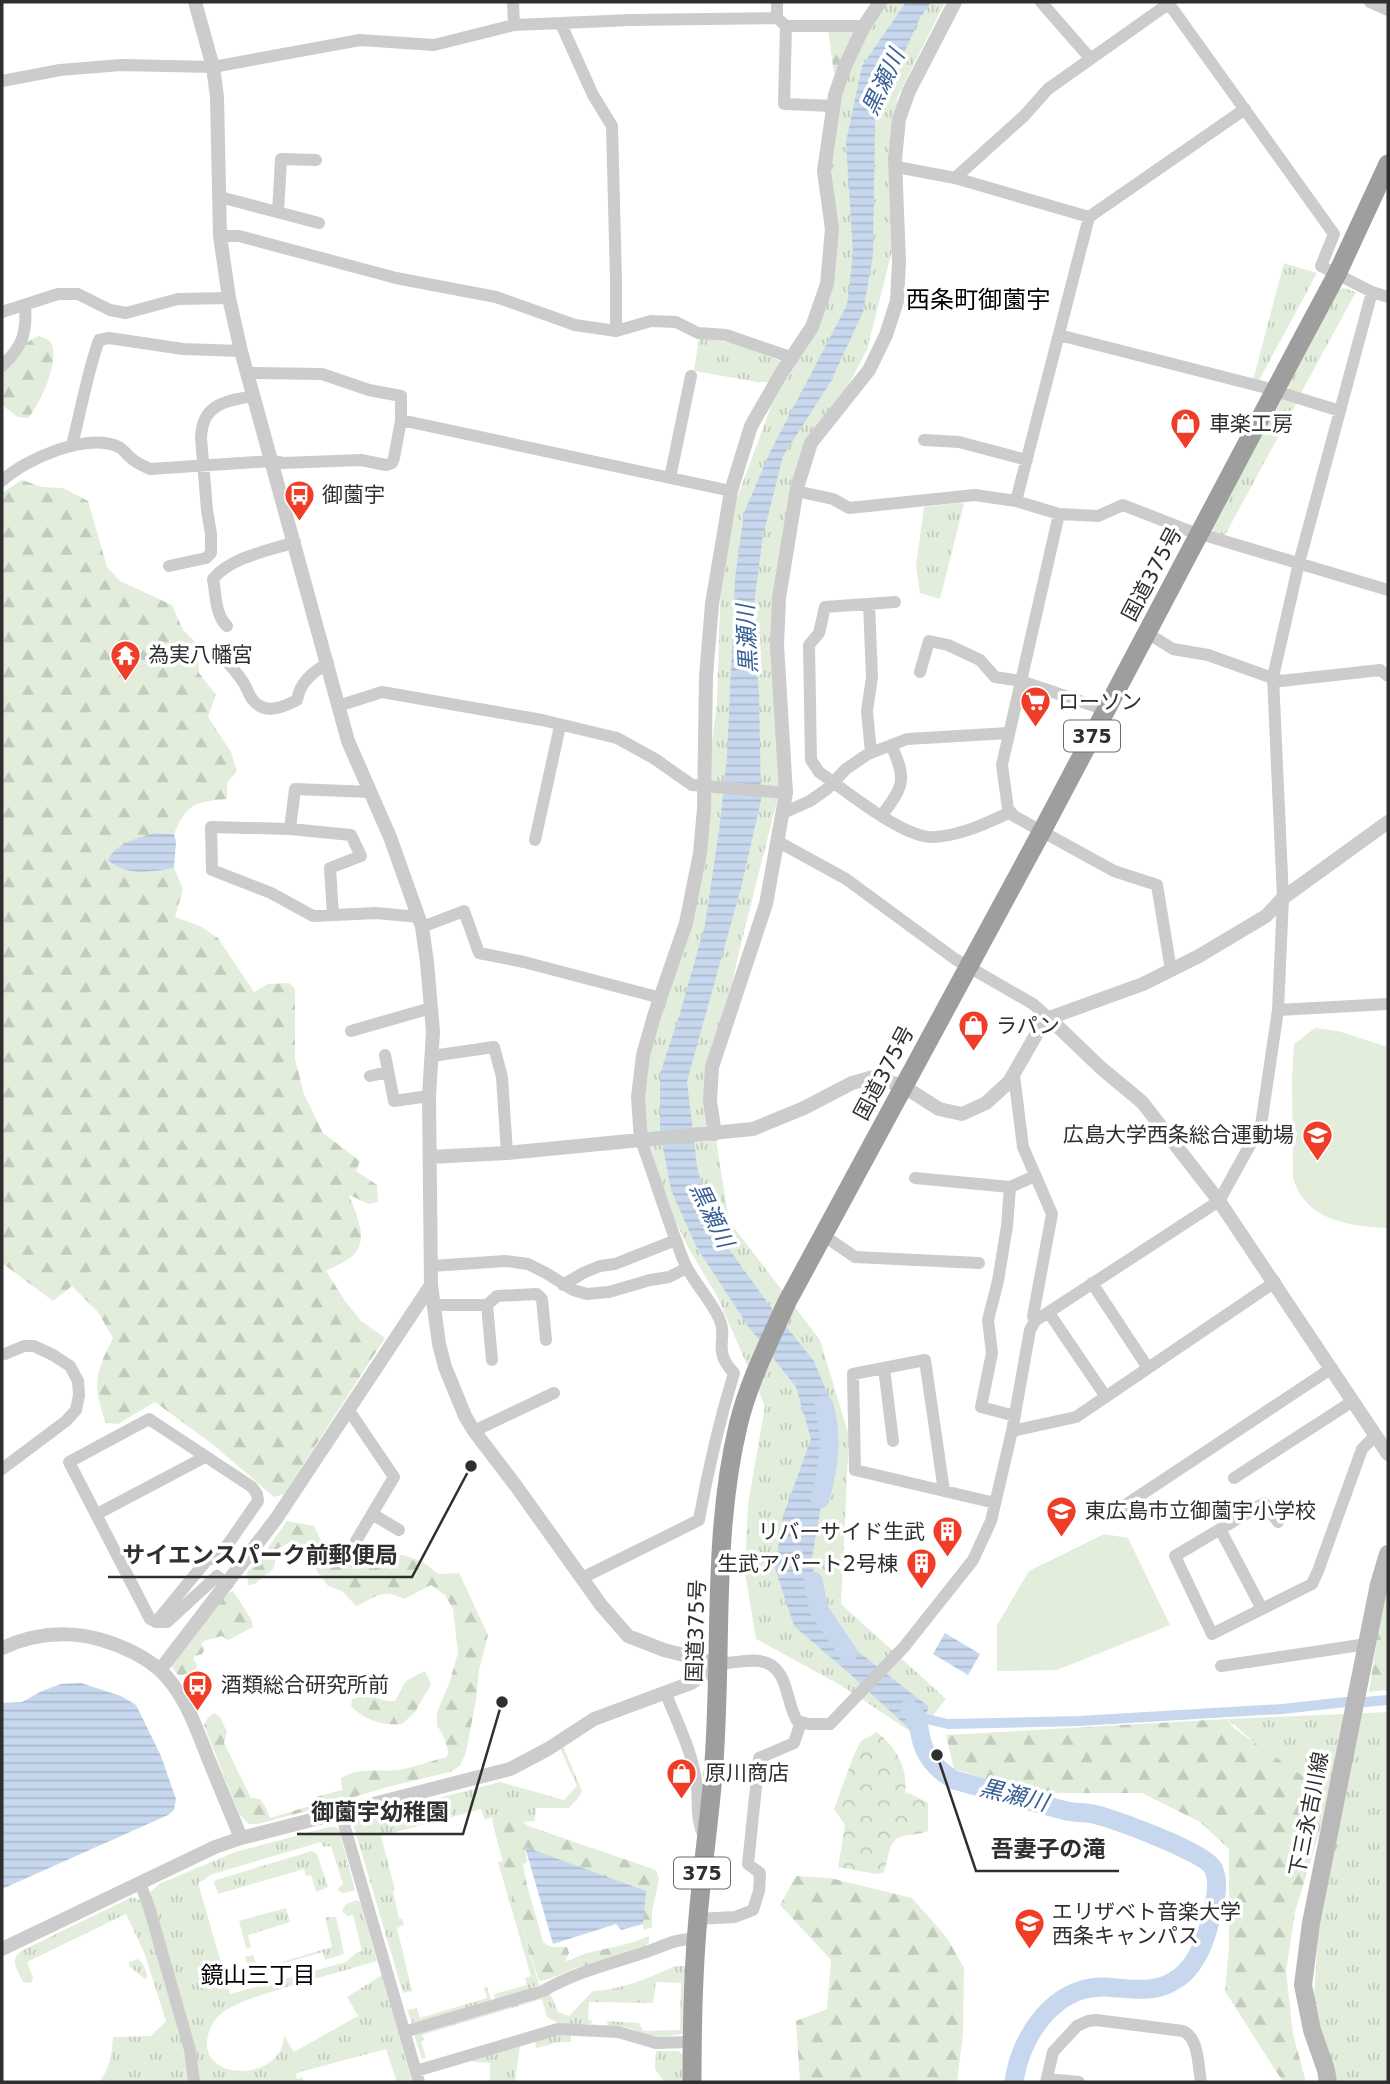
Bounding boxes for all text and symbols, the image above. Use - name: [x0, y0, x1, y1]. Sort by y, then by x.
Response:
- water label: 黒瀬川: [857, 43, 911, 119]
- district label: 西条町御薗宇: [906, 286, 1050, 314]
- shop icon: 車楽工房: [1169, 407, 1203, 451]
- place label: 車楽工房: [1209, 412, 1293, 436]
- bus stop icon: 御薗宇: [282, 478, 316, 522]
- place label: 御薗宇: [322, 483, 385, 507]
- street label: 国道375号: [1117, 523, 1187, 625]
- water label: 黒瀬川: [732, 601, 762, 674]
- temple icon: 為実八幡宮: [108, 638, 142, 682]
- place label: 為実八幡宮: [148, 643, 253, 667]
- supermarket icon: ローソン: [1018, 685, 1052, 729]
- place label: ローソン: [1058, 690, 1142, 714]
- road number: 375: [1064, 720, 1120, 751]
- shop icon: ラパン: [956, 1009, 990, 1053]
- place label: ラパン: [996, 1014, 1060, 1038]
- street label: 国道375号: [849, 1022, 919, 1124]
- school or university icon: 広島大学西条総合運動場: [1300, 1118, 1334, 1162]
- place label: 広島大学西条総合運動場: [1063, 1123, 1294, 1147]
- water label: 黒瀬川: [685, 1178, 740, 1254]
- school or university icon: 東広島市立御薗宇小学校: [1045, 1494, 1079, 1538]
- place label: 東広島市立御薗宇小学校: [1085, 1499, 1316, 1523]
- building icon: リバーサイド生武: [931, 1515, 965, 1559]
- place label: リバーサイド生武: [757, 1520, 925, 1544]
- callout: サイエンスパーク前郵便局: [108, 1533, 412, 1577]
- text: サイエンスパーク前郵便局: [122, 1542, 398, 1568]
- building icon: 生武アパート2号棟: [904, 1547, 938, 1591]
- place label: 生武アパート2号棟: [717, 1552, 898, 1576]
- street label: 国道375号: [682, 1579, 710, 1683]
- bus stop icon: 酒類総合研究所前: [181, 1668, 215, 1712]
- place label: 酒類総合研究所前: [221, 1673, 389, 1697]
- street label: 下三永吉川線: [1285, 1750, 1333, 1878]
- shop icon: 原川商店: [665, 1756, 699, 1800]
- place label: 原川商店: [705, 1761, 789, 1785]
- water label: 黒瀬川: [977, 1774, 1054, 1817]
- callout: 御薗宇幼稚園: [297, 1790, 463, 1834]
- text: 御薗宇幼稚園: [311, 1799, 449, 1825]
- callout: 吾妻子の滝: [976, 1827, 1119, 1871]
- text: 吾妻子の滝: [991, 1836, 1106, 1862]
- road number: 375: [674, 1857, 730, 1888]
- place label: エリザベト音楽大学 西条キャンパス: [1052, 1900, 1241, 1948]
- school or university icon: エリザベト音楽大学 西条キャンパス: [1012, 1907, 1046, 1951]
- district label: 鏡山三丁目: [201, 1962, 316, 1988]

